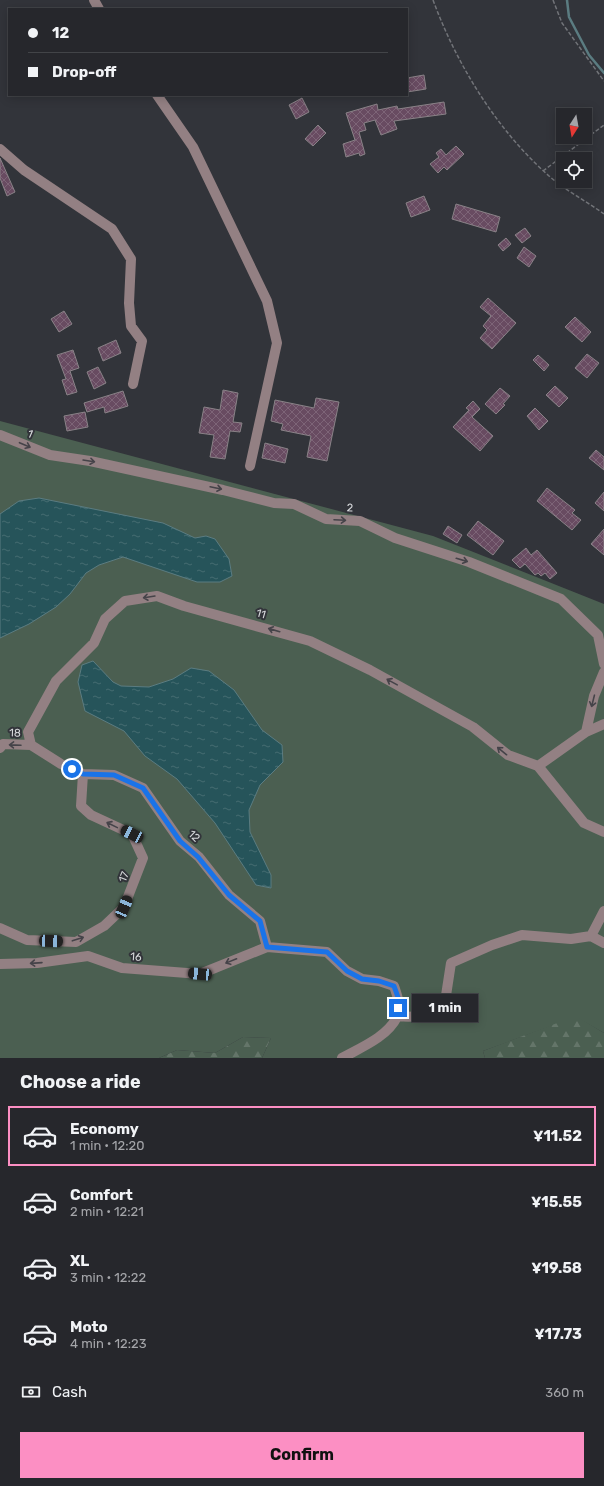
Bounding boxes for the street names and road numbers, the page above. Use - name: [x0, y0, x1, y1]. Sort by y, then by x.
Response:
- street label: 1: [25, 427, 35, 441]
- street label: 2: [346, 501, 354, 515]
- street label: 11: [255, 606, 267, 622]
- street label: 18: [9, 726, 21, 740]
- street label: 12: [185, 827, 203, 845]
- street label: 17: [116, 869, 132, 884]
- street label: 16: [130, 950, 142, 964]

